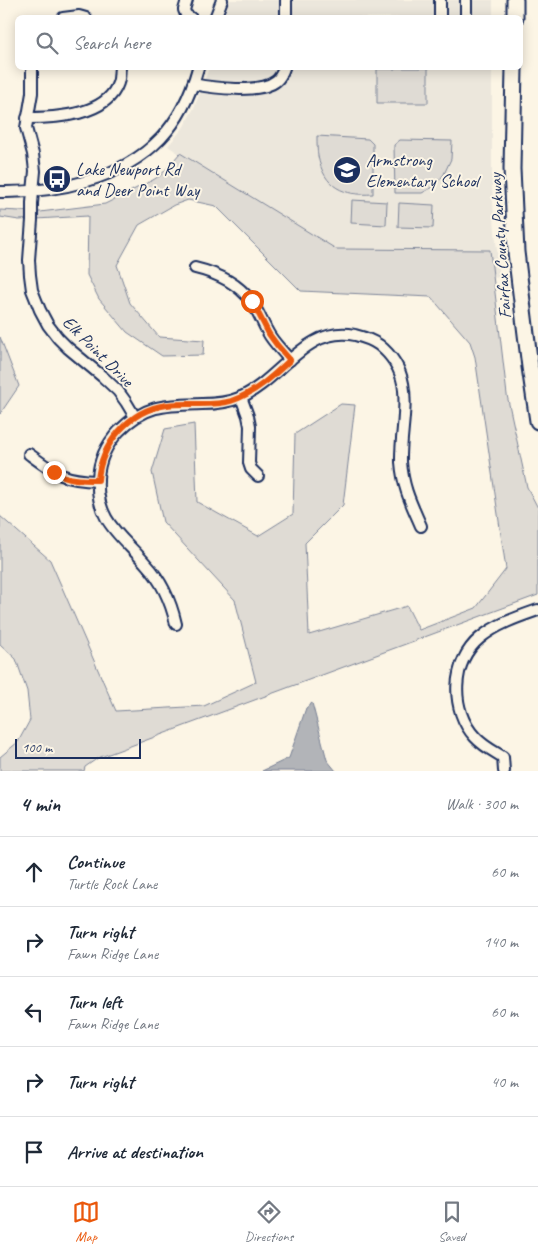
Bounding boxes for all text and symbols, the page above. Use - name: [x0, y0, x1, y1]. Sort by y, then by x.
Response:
- search box: [15, 15, 523, 70]
- icon: search: [33, 29, 61, 57]
- text: Search here: [73, 31, 150, 55]
- place label: Armstrong Elementary School: [366, 149, 481, 192]
- school or university icon: Armstrong Elementary School: [332, 155, 362, 185]
- place label: Lake Newport Rd and Deer Point Way: [76, 158, 201, 201]
- bus stop icon: Lake Newport Rd and Deer Point Way: [42, 164, 72, 194]
- street label: Fairfax County Parkway: [484, 171, 516, 319]
- route start: [241, 290, 264, 313]
- street label: Elk Point Drive: [58, 311, 139, 392]
- route end: [43, 461, 66, 484]
- scale bar: [15, 736, 141, 759]
- text: 100 m: [22, 739, 52, 756]
- text: 4 min: [20, 791, 60, 817]
- text: Walk · 300 m: [446, 794, 518, 814]
- text: Continue: [67, 850, 124, 874]
- icon: ahead: [20, 858, 48, 886]
- text: 60 m: [491, 862, 518, 882]
- text: Turtle Rock Lane: [67, 874, 157, 894]
- text: Turn right: [67, 920, 134, 944]
- icon: right: [20, 928, 48, 956]
- text: 140 m: [484, 932, 518, 952]
- text: Fawn Ridge Lane: [67, 944, 158, 964]
- text: Turn left: [67, 990, 122, 1014]
- icon: left: [20, 998, 48, 1026]
- text: 60 m: [491, 1002, 518, 1022]
- text: Fawn Ridge Lane: [67, 1014, 158, 1034]
- icon: right: [20, 1068, 48, 1096]
- text: Turn right: [67, 1070, 134, 1094]
- text: 40 m: [491, 1072, 518, 1092]
- icon: arrive: [20, 1138, 48, 1166]
- text: Arrive at destination: [67, 1140, 203, 1164]
- tab: Map: [72, 1198, 100, 1245]
- tab: Directions: [245, 1198, 293, 1245]
- tab: Saved: [438, 1198, 466, 1245]

